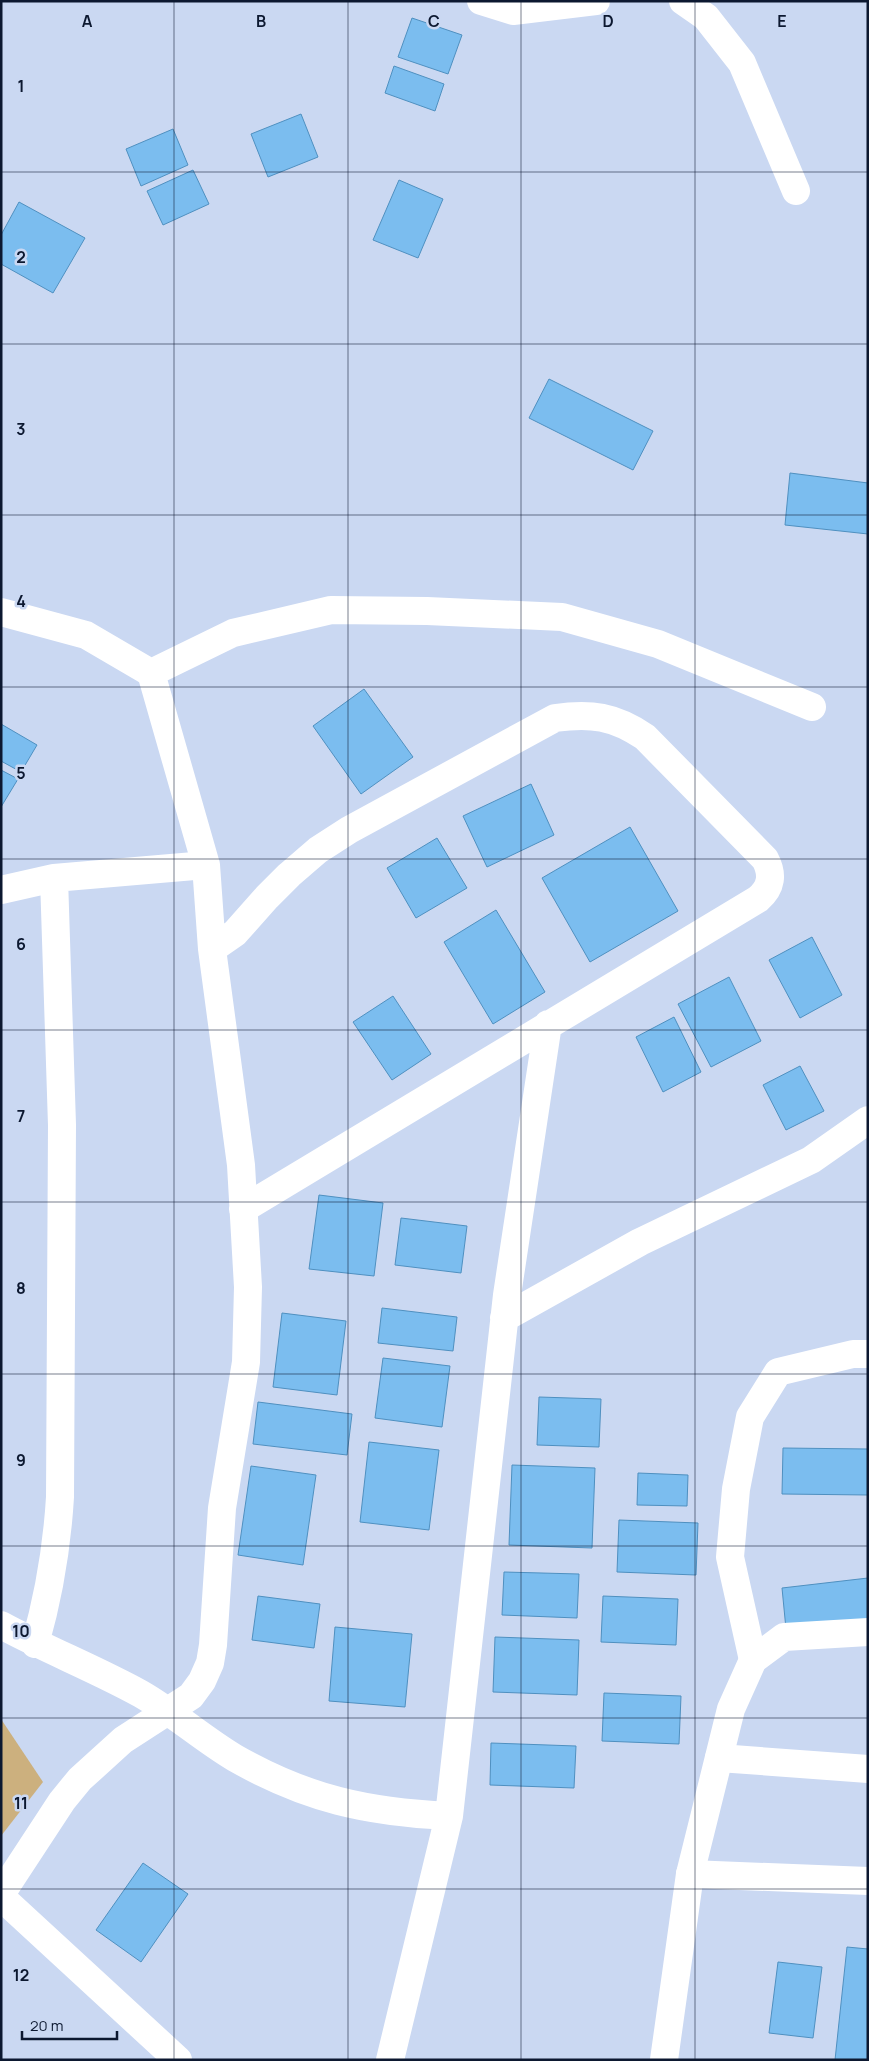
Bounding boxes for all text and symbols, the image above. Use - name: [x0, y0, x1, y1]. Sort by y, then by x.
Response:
- text: A: [82, 10, 93, 32]
- text: B: [256, 10, 266, 32]
- text: C: [428, 10, 440, 32]
- text: D: [602, 10, 614, 32]
- text: E: [777, 10, 787, 32]
- text: 1: [17, 75, 25, 97]
- text: 2: [16, 246, 26, 268]
- text: 3: [16, 418, 26, 440]
- text: 4: [16, 590, 26, 612]
- text: 5: [16, 762, 26, 784]
- text: 6: [16, 933, 26, 955]
- text: 7: [17, 1105, 25, 1127]
- text: 8: [16, 1277, 26, 1299]
- text: 9: [16, 1449, 26, 1471]
- text: 10: [12, 1620, 30, 1642]
- text: 11: [14, 1792, 28, 1814]
- text: 12: [13, 1964, 29, 1986]
- scale bar: [22, 2008, 118, 2040]
- text: 20 m: [30, 2015, 63, 2036]

